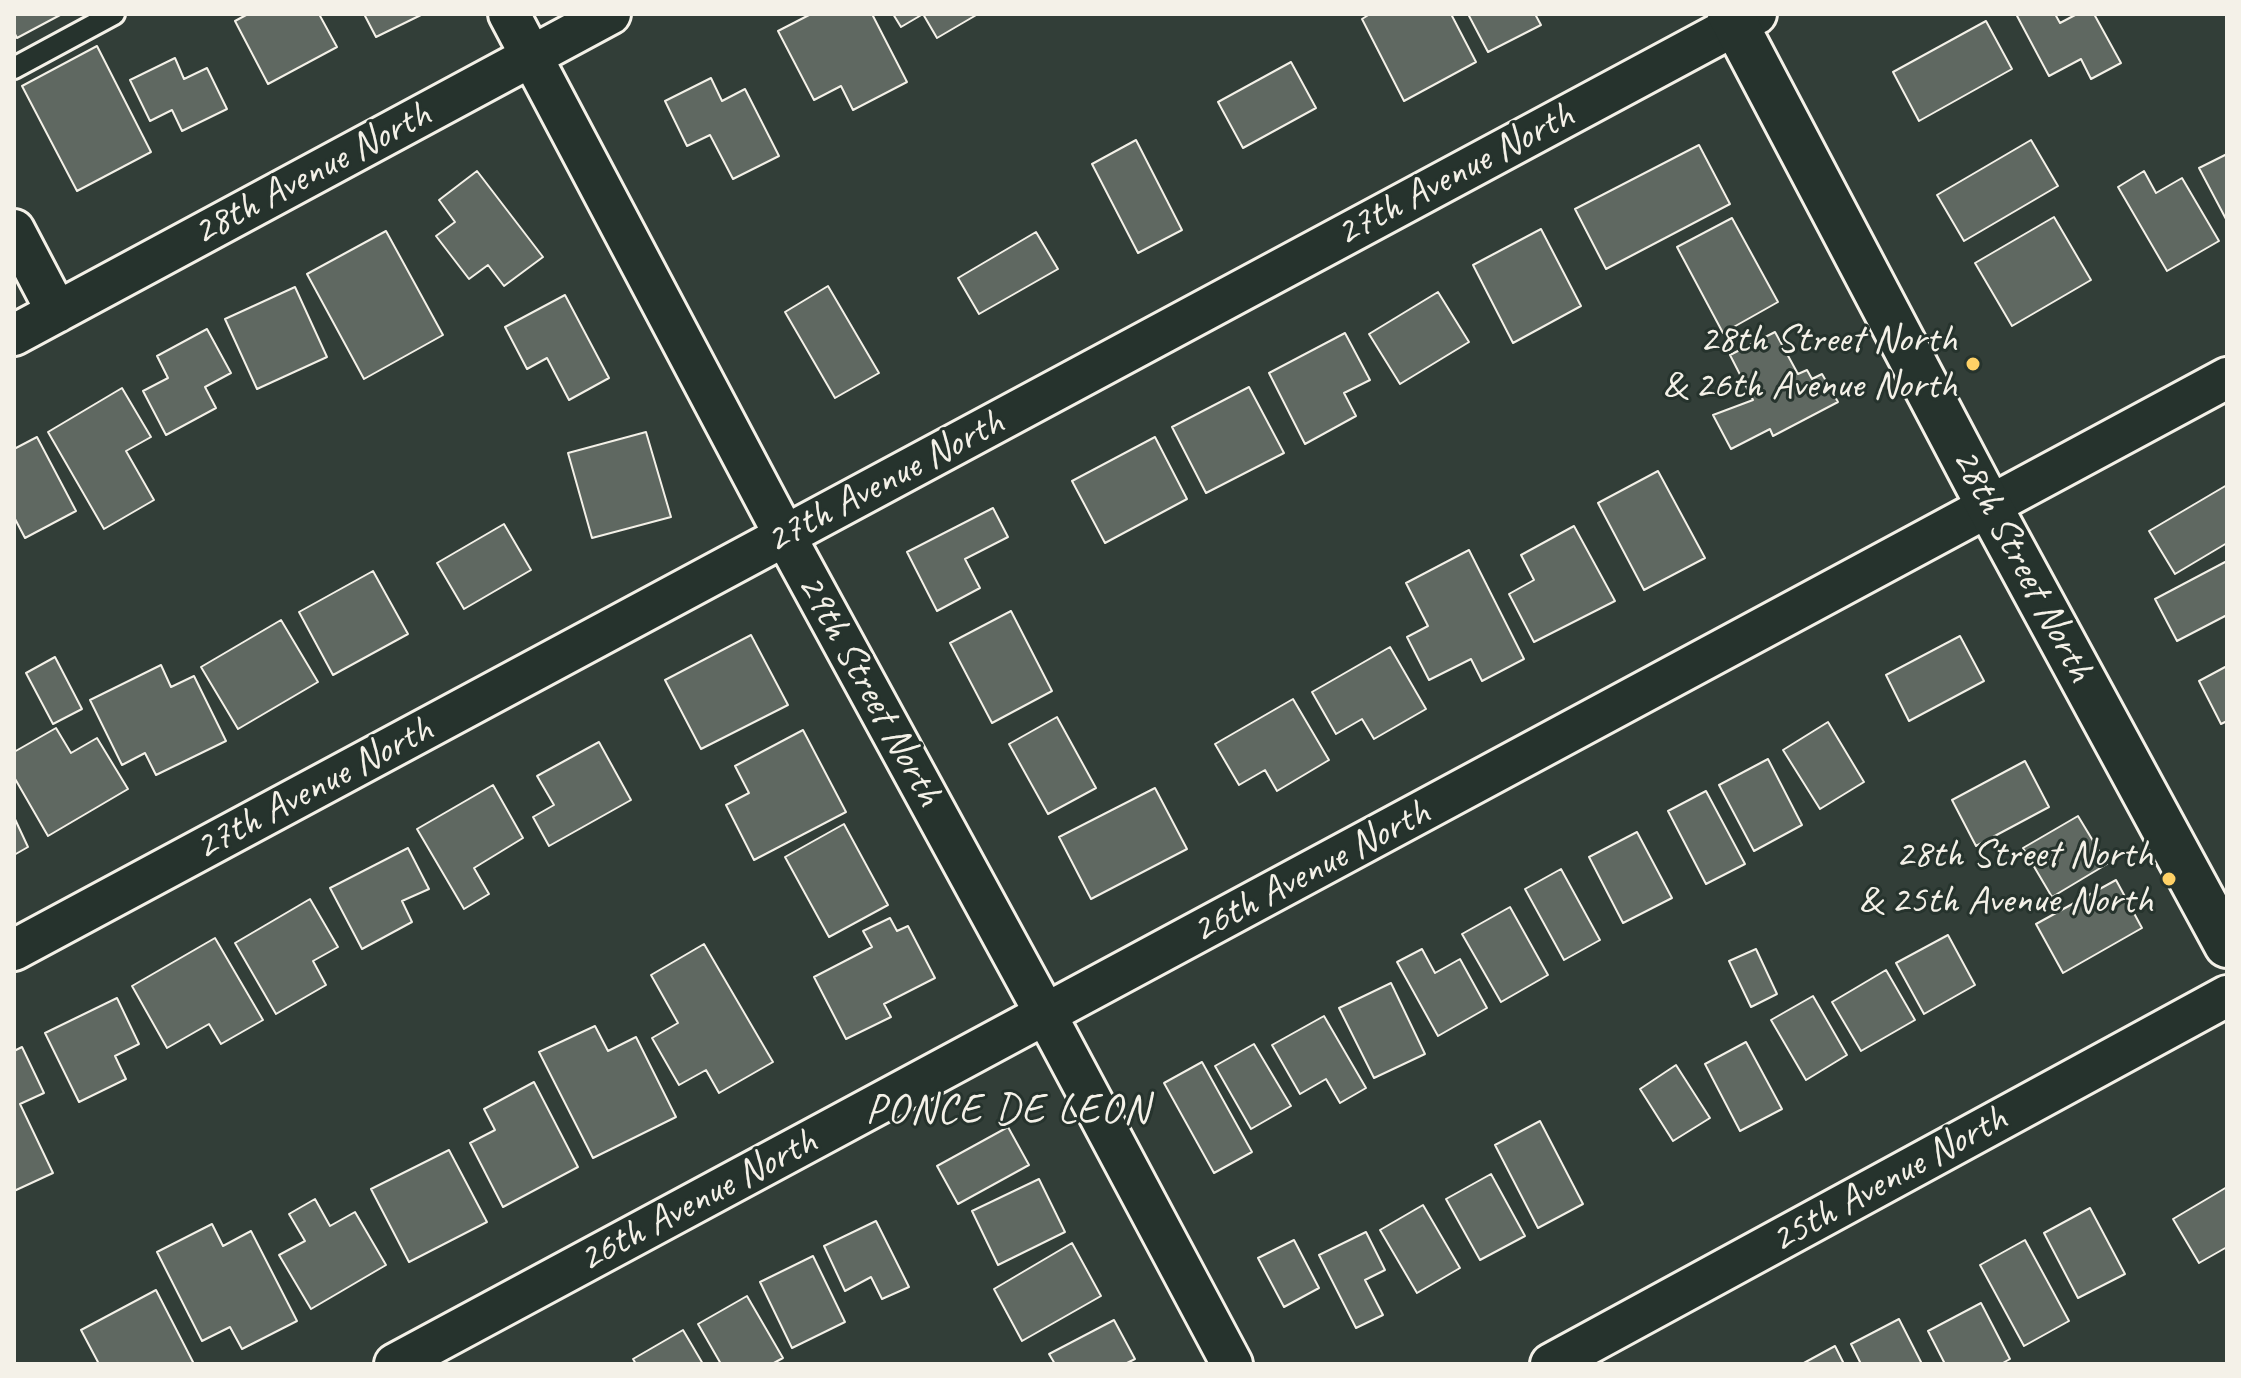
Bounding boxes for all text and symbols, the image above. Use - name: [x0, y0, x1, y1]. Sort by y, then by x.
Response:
- street label: 28th Avenue North: [185, 91, 439, 257]
- street label: 27th Avenue North: [1328, 92, 1582, 258]
- place label: 28th Street North & 26th Avenue North: [1662, 317, 1957, 411]
- marker: 28th Street North & 26th Avenue North: [1964, 355, 1982, 373]
- street label: 27th Avenue North: [758, 399, 1012, 565]
- street label: 28th Street North: [1940, 440, 2104, 690]
- street label: 29th Street North: [786, 566, 952, 814]
- street label: 27th Avenue North: [187, 706, 441, 872]
- street label: 26th Avenue North: [1184, 789, 1438, 955]
- place label: 28th Street North & 25th Avenue North: [1858, 832, 2153, 926]
- marker: 28th Street North & 25th Avenue North: [2160, 870, 2178, 888]
- district label: PONCE DE LEON: [867, 1086, 1149, 1136]
- street label: 25th Avenue North: [1763, 1095, 2015, 1265]
- street label: 26th Avenue North: [571, 1118, 825, 1284]

